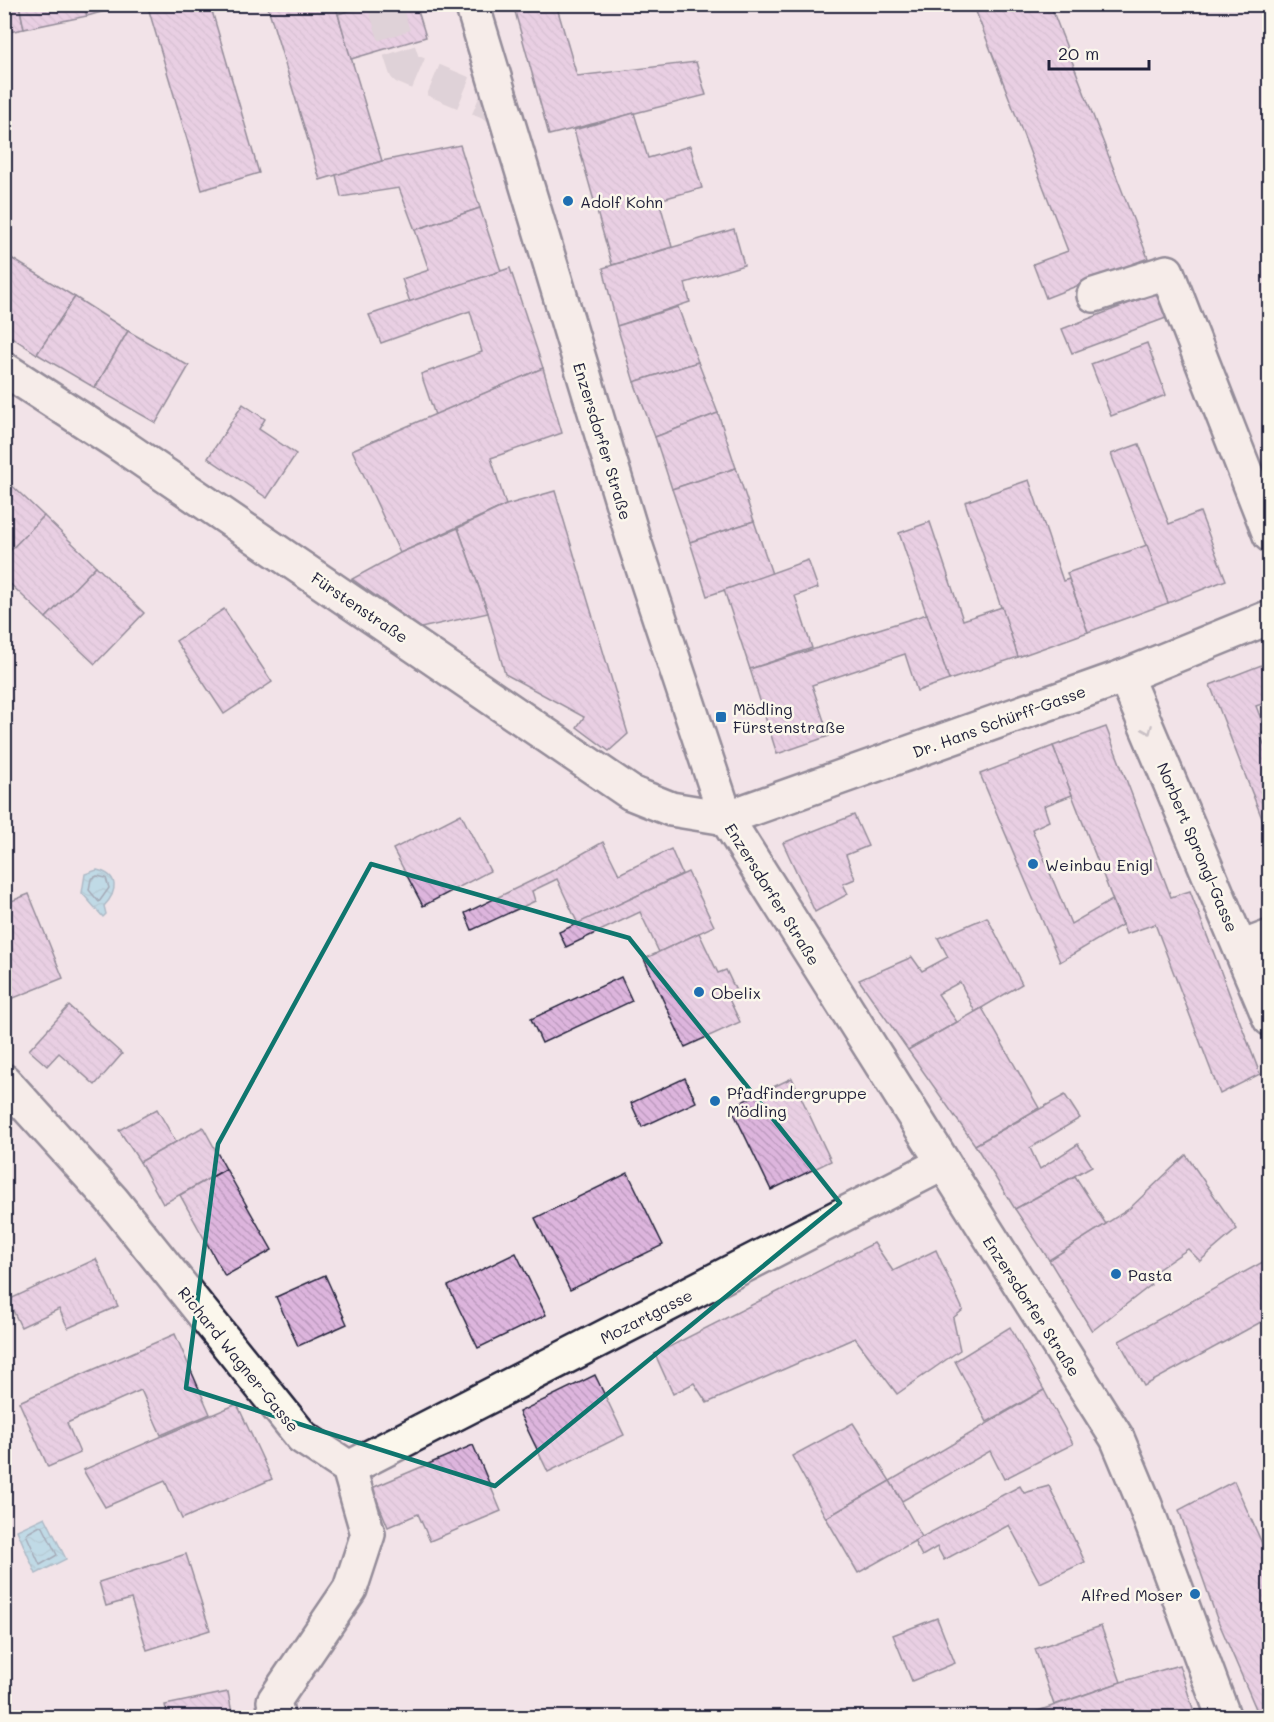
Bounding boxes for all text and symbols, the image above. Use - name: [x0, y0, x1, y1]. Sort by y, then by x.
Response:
- scale bar: [1049, 33, 1150, 71]
- text: 20 m: [1058, 41, 1099, 65]
- place label: Adolf Kohn: [580, 191, 663, 212]
- marker: Adolf Kohn: [561, 194, 575, 208]
- street label: Enzersdorfer Straße: [569, 360, 637, 522]
- street label: Fürstenstraße: [308, 567, 412, 647]
- street label: Dr. Hans Schürff-Gasse: [910, 680, 1088, 762]
- place label: Mödling Fürstenstraße: [733, 698, 845, 737]
- marker: Mödling Fürstenstraße: [714, 710, 728, 724]
- one-way arrow: [1141, 723, 1153, 734]
- street label: Norbert Sprongl-Gasse: [1153, 759, 1243, 935]
- street label: Enzersdorfer Straße: [721, 819, 825, 969]
- place label: Weinbau Enigl: [1045, 854, 1153, 875]
- marker: Weinbau Enigl: [1026, 857, 1040, 871]
- place label: Obelix: [711, 982, 761, 1003]
- marker: Obelix: [692, 985, 706, 999]
- place label: Pfadfindergruppe Mödling: [727, 1082, 867, 1121]
- marker: Pfadfindergruppe Mödling: [708, 1094, 722, 1108]
- street label: Enzersdorfer Straße: [979, 1232, 1085, 1380]
- place label: Pasta: [1128, 1264, 1173, 1285]
- marker: Pasta: [1109, 1267, 1123, 1281]
- street label: Richard Wagner-Gasse: [174, 1282, 304, 1436]
- street label: Mozartgasse: [596, 1284, 696, 1348]
- place label: Alfred Moser: [1081, 1584, 1183, 1605]
- marker: Alfred Moser: [1188, 1587, 1202, 1601]

